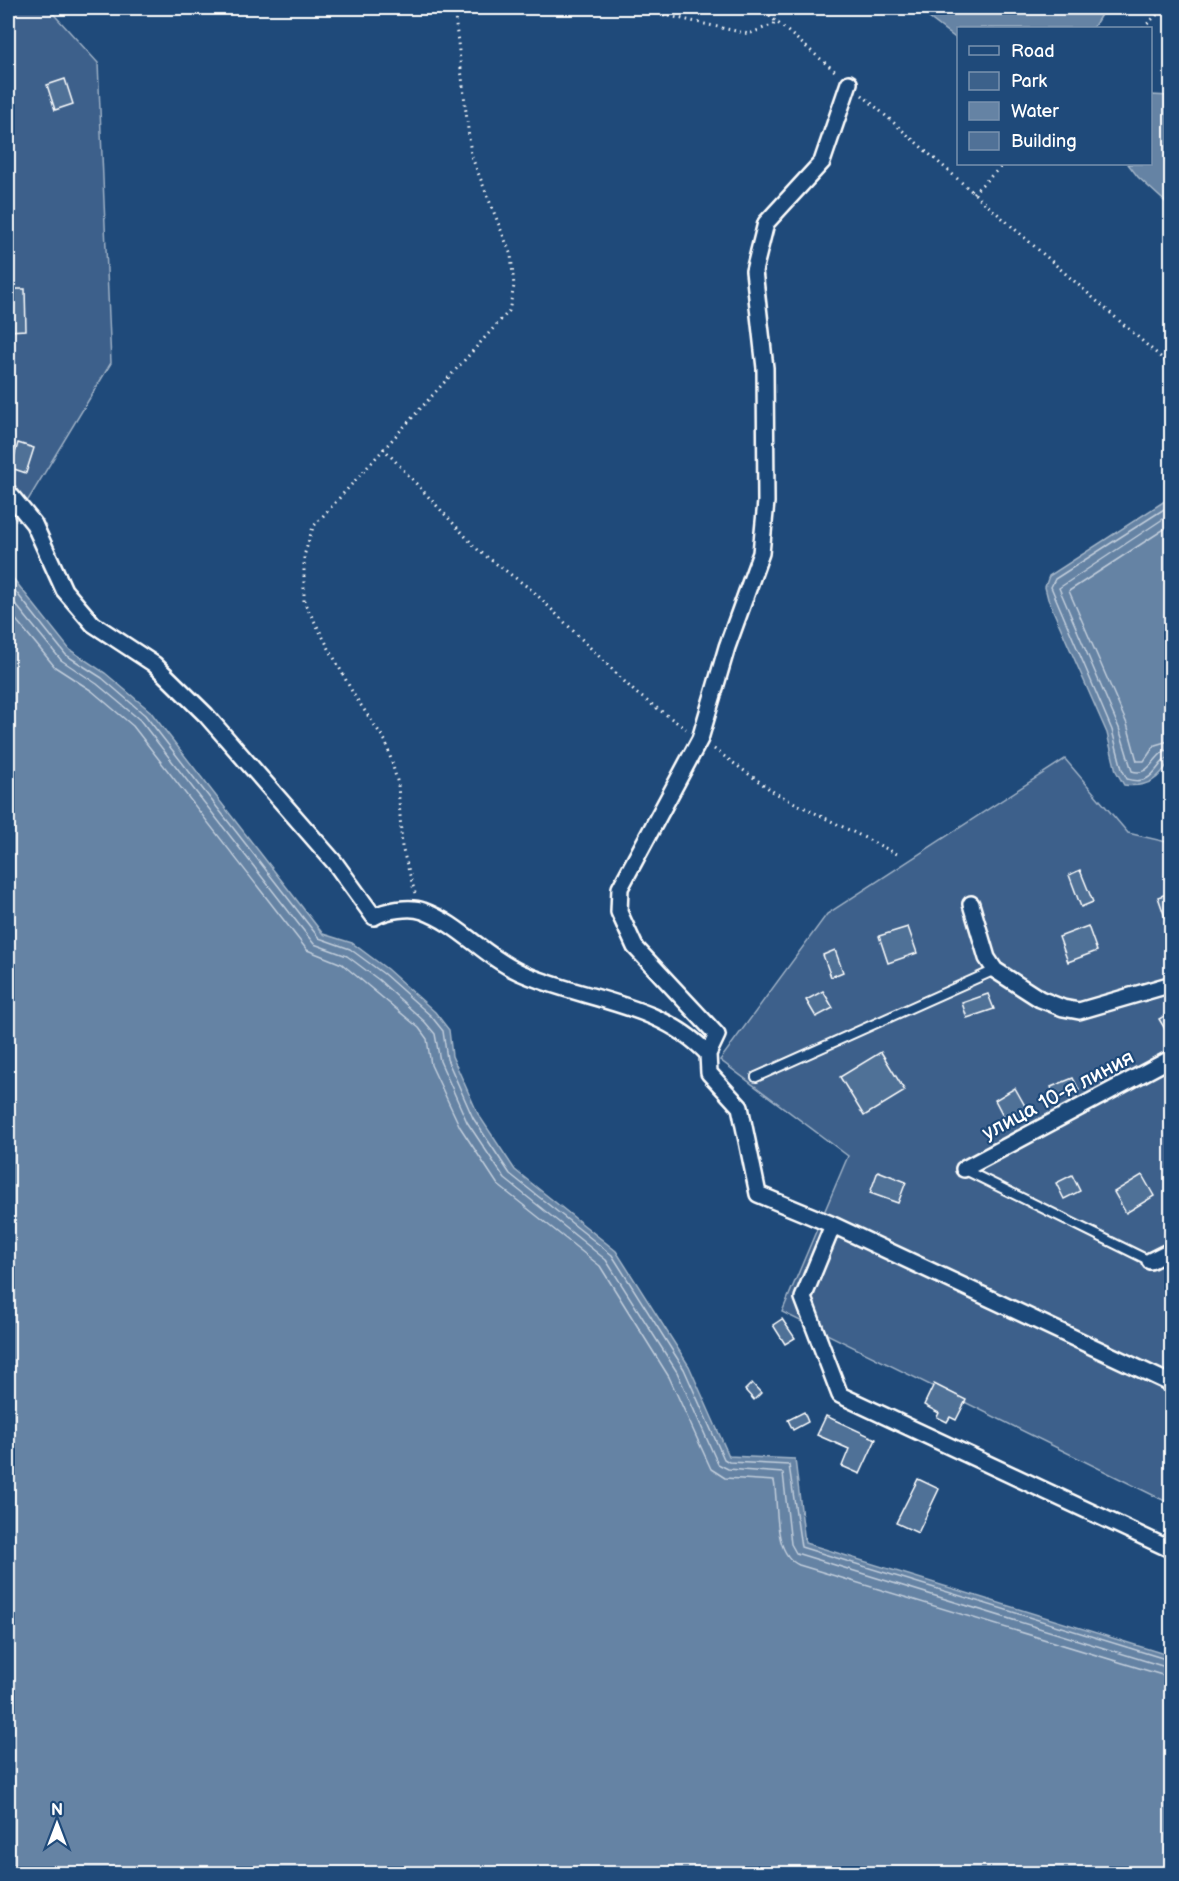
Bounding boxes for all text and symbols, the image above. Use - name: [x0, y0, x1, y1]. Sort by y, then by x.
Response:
- legend: [957, 27, 1152, 165]
- text: Road: [1011, 41, 1055, 62]
- text: Park: [1011, 71, 1047, 92]
- text: Water: [1011, 101, 1059, 122]
- text: Building: [1011, 131, 1077, 152]
- street label: улица 10-я линия: [978, 1044, 1138, 1146]
- north arrow: [27, 1794, 87, 1854]
- text: N: [51, 1801, 63, 1820]

